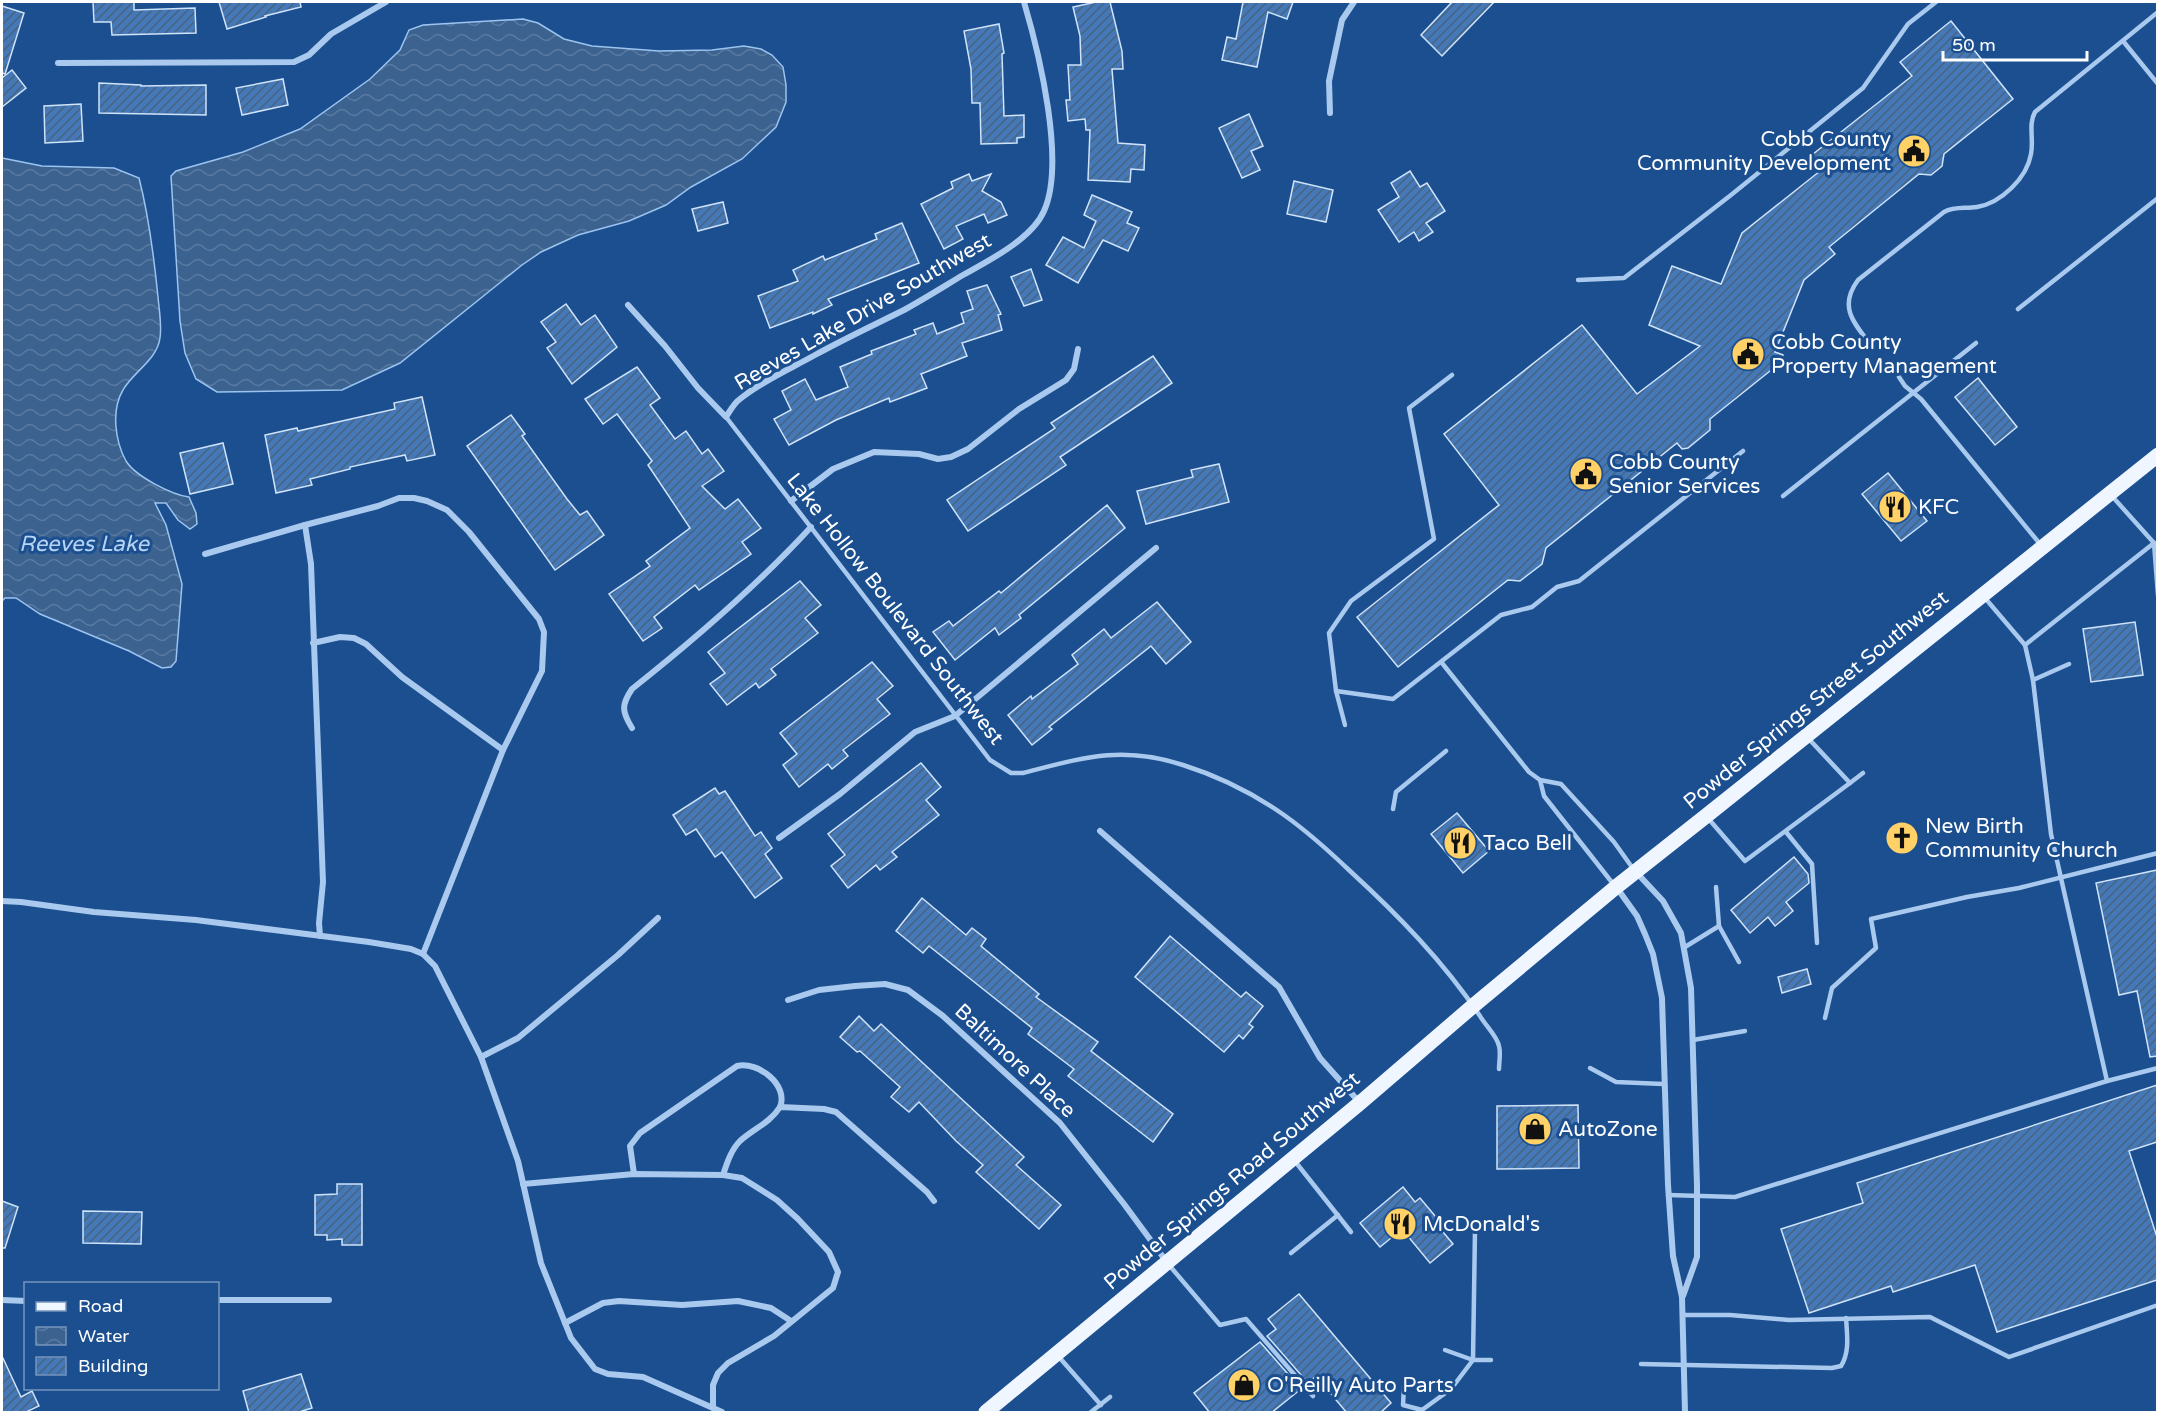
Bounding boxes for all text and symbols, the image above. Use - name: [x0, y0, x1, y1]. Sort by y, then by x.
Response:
- scale bar: [1943, 24, 2087, 62]
- text: 50 m: [1952, 34, 1996, 56]
- place label: Cobb County Community Development: [1637, 127, 1891, 176]
- public building icon: Cobb County Community Development: [1896, 133, 1932, 169]
- street label: Reeves Lake Drive Southwest: [730, 228, 996, 396]
- place label: Cobb County Property Management: [1771, 330, 1997, 379]
- public building icon: Cobb County Property Management: [1730, 336, 1766, 372]
- place label: Cobb County Senior Services: [1609, 450, 1760, 499]
- public building icon: Cobb County Senior Services: [1568, 456, 1604, 492]
- street label: Lake Hollow Boulevard Southwest: [781, 468, 1009, 750]
- restaurant icon: KFC: [1877, 489, 1913, 525]
- place label: KFC: [1918, 495, 1959, 520]
- water label: Reeves Lake: [19, 531, 151, 557]
- street label: Powder Springs Street Southwest: [1679, 585, 1953, 815]
- place label: New Birth Community Church: [1925, 814, 2118, 863]
- church icon: New Birth Community Church: [1884, 820, 1920, 856]
- restaurant icon: Taco Bell: [1442, 825, 1478, 861]
- place label: Taco Bell: [1483, 831, 1572, 856]
- street label: Baltimore Place: [949, 999, 1081, 1123]
- street label: Powder Springs Road Southwest: [1099, 1067, 1365, 1295]
- shop icon: AutoZone: [1517, 1111, 1553, 1147]
- place label: AutoZone: [1558, 1117, 1658, 1142]
- restaurant icon: McDonald's: [1382, 1206, 1418, 1242]
- place label: McDonald's: [1423, 1212, 1540, 1237]
- legend: [24, 1282, 219, 1390]
- text: Road: [78, 1295, 123, 1317]
- text: Water: [78, 1325, 129, 1347]
- text: Building: [78, 1355, 148, 1377]
- shop icon: O'Reilly Auto Parts: [1226, 1367, 1262, 1403]
- place label: O'Reilly Auto Parts: [1267, 1373, 1454, 1398]

